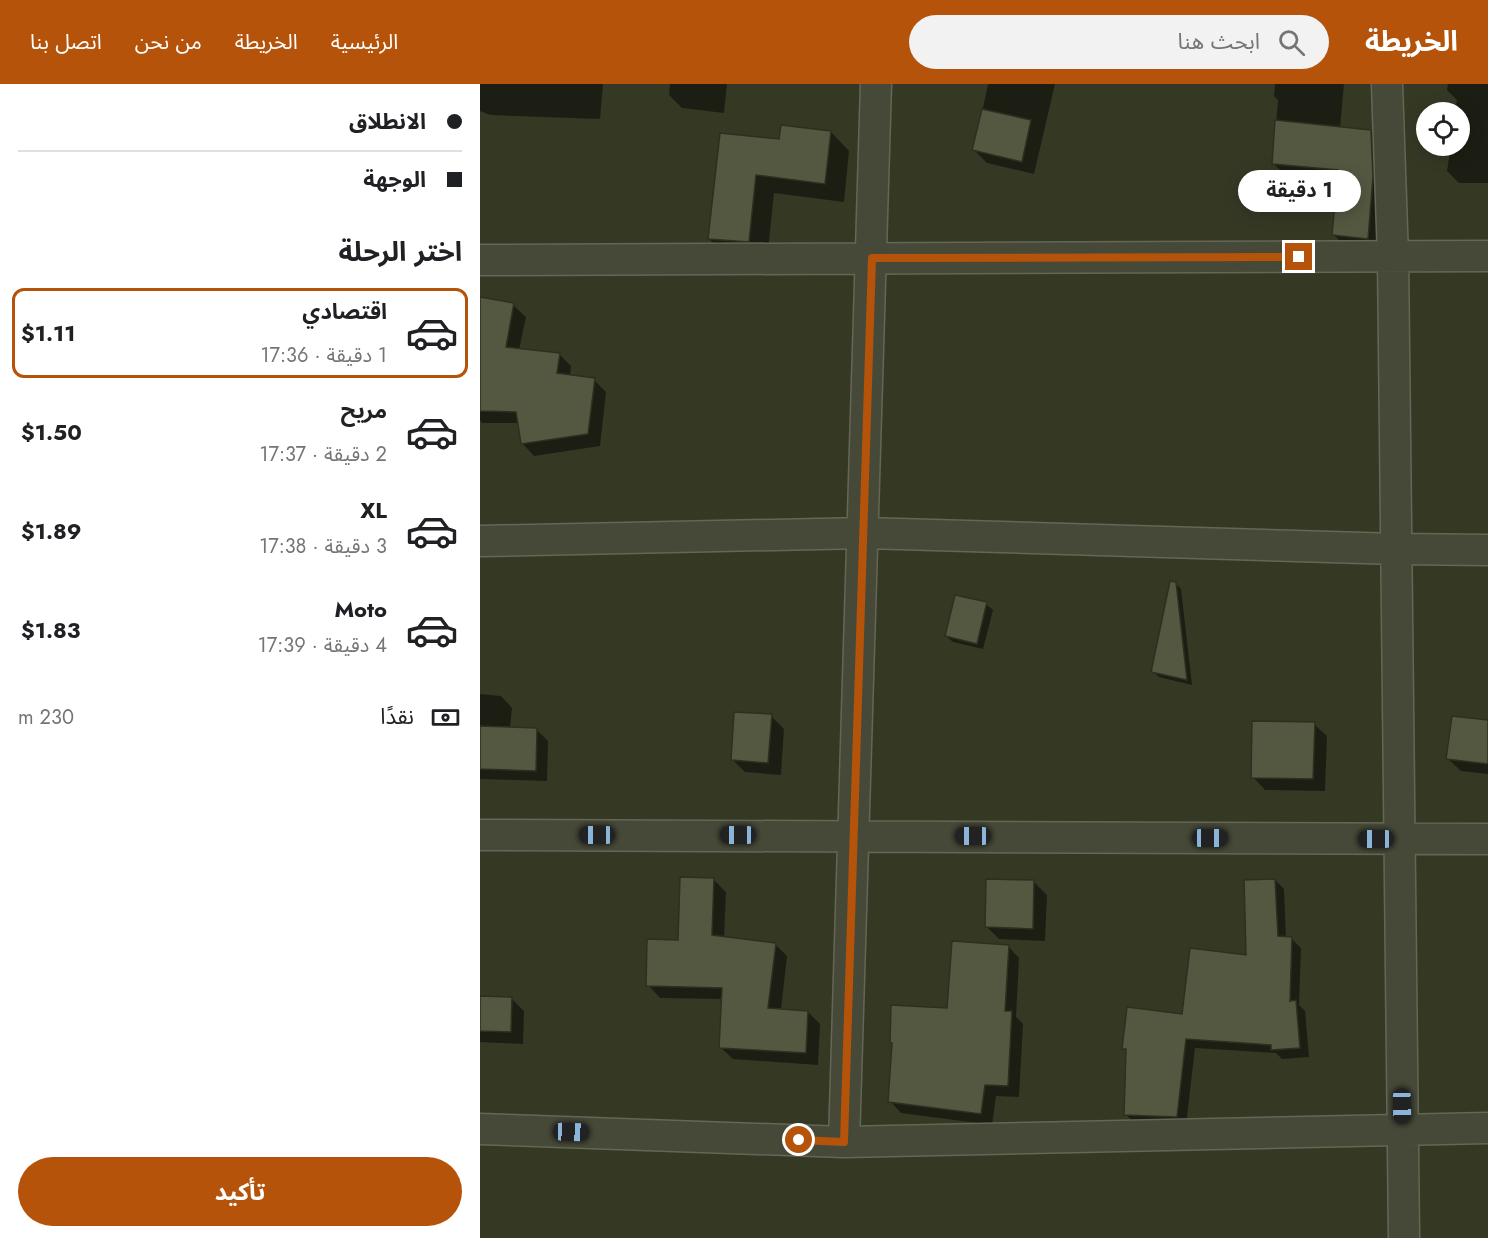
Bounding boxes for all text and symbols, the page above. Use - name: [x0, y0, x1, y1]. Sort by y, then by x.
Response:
- search box: [909, 15, 1329, 69]
- text: الخريطة: [1365, 21, 1458, 62]
- text: ابحث هنا: [1178, 25, 1260, 57]
- icon: search: [1275, 26, 1308, 59]
- text: اتصل بنا: [30, 27, 102, 57]
- text: من نحن: [135, 27, 202, 57]
- text: الخريطة: [235, 27, 298, 57]
- text: الرئيسية: [331, 27, 398, 57]
- map controls: [1416, 102, 1470, 156]
- button: locate: [1416, 102, 1470, 156]
- text: الانطلاق: [349, 105, 426, 137]
- text: الوجهة: [363, 163, 426, 195]
- callout: 1 دقيقة: [1238, 170, 1360, 212]
- text: 1 دقيقة: [1266, 176, 1333, 205]
- text: اختر الرحلة: [339, 232, 462, 271]
- route end: [1285, 243, 1312, 270]
- text: اقتصادي: [302, 295, 387, 327]
- icon: car: [405, 306, 459, 360]
- text: $1.11: [21, 317, 75, 349]
- text: 1 دقيقة · 17:36: [260, 341, 387, 370]
- text: مريح: [341, 394, 387, 426]
- icon: car: [405, 405, 459, 459]
- text: $1.50: [21, 416, 82, 448]
- text: 2 دقيقة · 17:37: [259, 440, 387, 469]
- text: XL: [360, 494, 387, 526]
- icon: car: [405, 504, 459, 558]
- text: $1.89: [21, 515, 81, 547]
- text: 3 دقيقة · 17:38: [259, 532, 387, 561]
- text: Moto: [334, 593, 387, 625]
- icon: car: [405, 603, 459, 657]
- text: $1.83: [21, 614, 80, 646]
- text: 4 دقيقة · 17:39: [258, 631, 387, 660]
- text: نقدًا: [380, 700, 414, 732]
- icon: cash: [429, 701, 462, 734]
- text: 230 m: [18, 703, 74, 732]
- car: [579, 826, 615, 844]
- car: [720, 826, 756, 844]
- car: [955, 827, 991, 845]
- car: [1192, 829, 1228, 847]
- car: [1358, 830, 1394, 848]
- car: [1393, 1088, 1411, 1124]
- car: [553, 1122, 589, 1142]
- route start: [785, 1126, 812, 1153]
- button: تأكيد: [18, 1157, 462, 1226]

